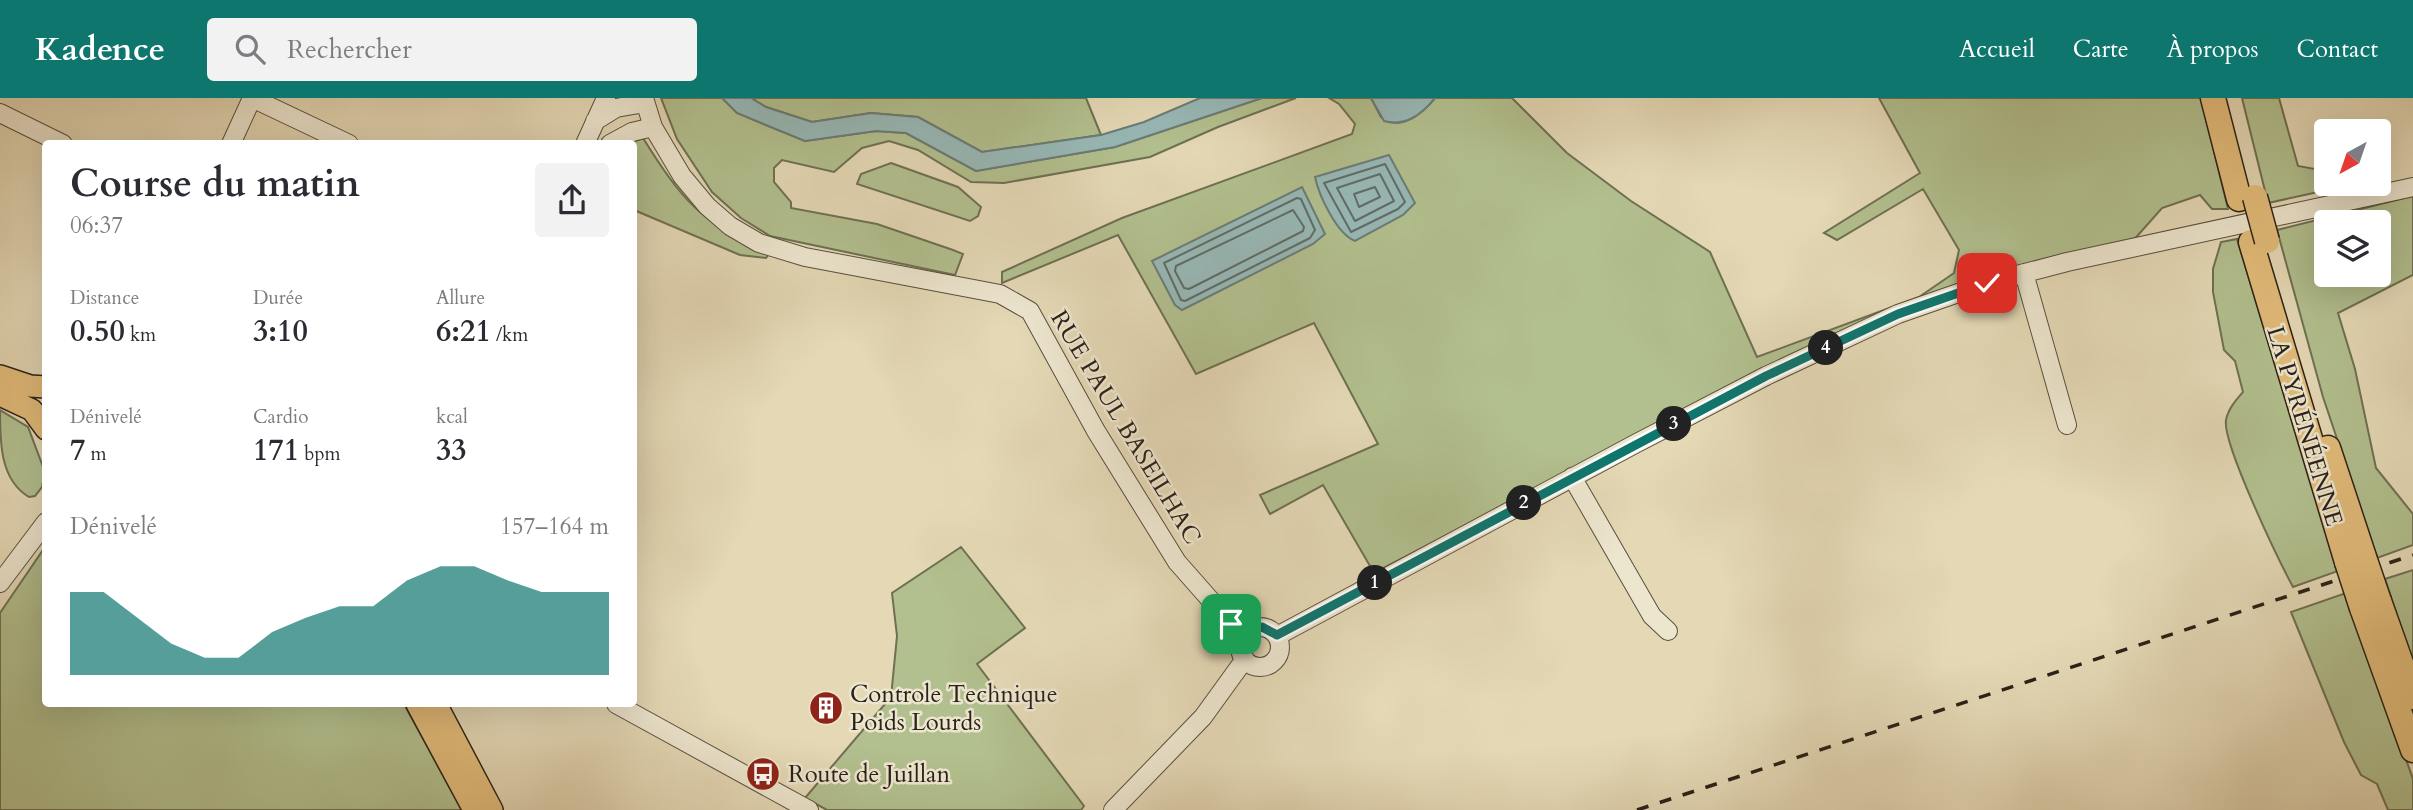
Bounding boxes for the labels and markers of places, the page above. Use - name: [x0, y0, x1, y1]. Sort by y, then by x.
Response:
- pin: [1957, 253, 2017, 313]
- pin: 4: [1808, 330, 1843, 366]
- pin: 3: [1656, 406, 1692, 442]
- pin: 2: [1506, 486, 1542, 520]
- pin: 1: [1358, 566, 1392, 601]
- pin: [1201, 594, 1261, 654]
- place label: Controle Technique Poids Lourds: [850, 678, 1058, 739]
- building icon: Controle Technique Poids Lourds: [807, 689, 845, 727]
- bus stop icon: Route de Juillan: [744, 755, 782, 793]
- place label: Route de Juillan: [788, 758, 950, 791]

